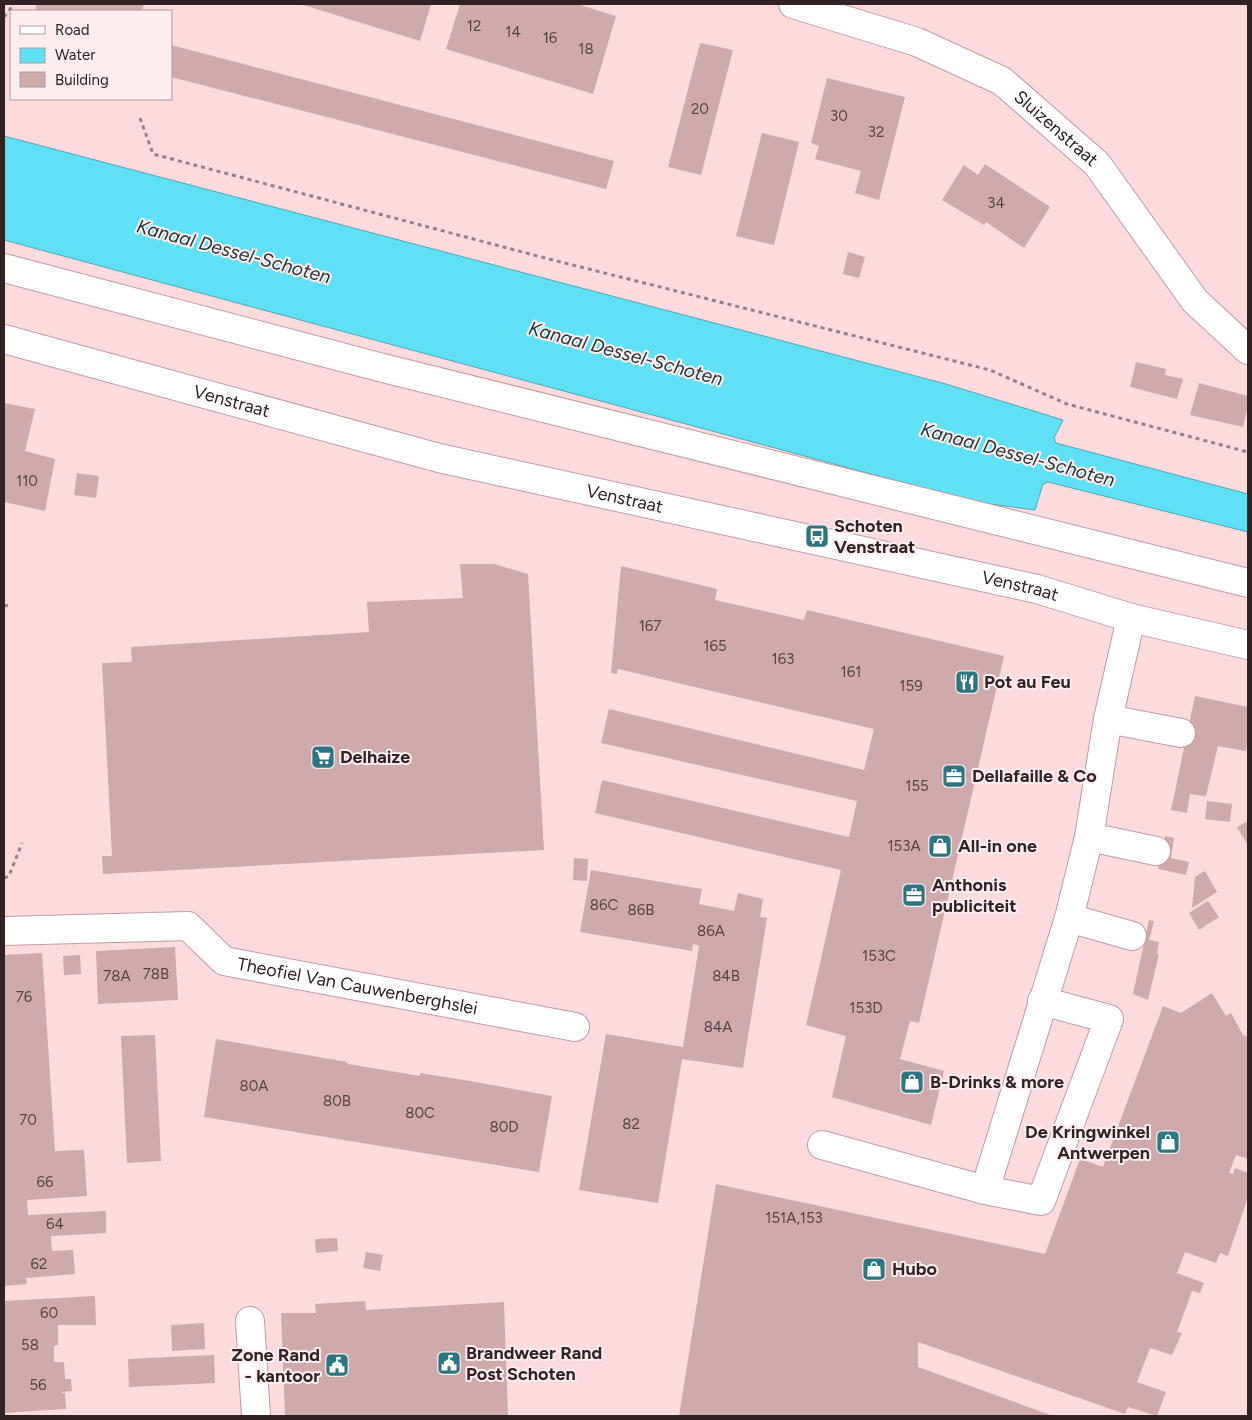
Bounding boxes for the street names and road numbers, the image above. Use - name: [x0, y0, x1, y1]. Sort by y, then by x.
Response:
- street label: Sluizenstraat: [1009, 86, 1103, 171]
- street label: Venstraat: [191, 380, 272, 422]
- street label: Venstraat: [584, 480, 665, 518]
- street label: Venstraat: [980, 566, 1061, 606]
- street label: Theofiel Van Cauwenberghslei: [235, 953, 479, 1019]

